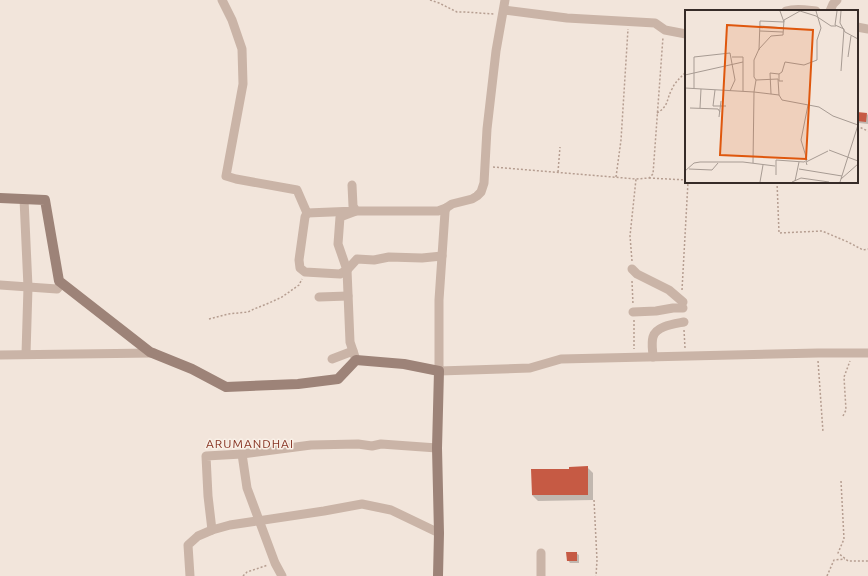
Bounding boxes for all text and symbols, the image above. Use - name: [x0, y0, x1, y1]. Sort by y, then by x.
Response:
- inset map: [685, 10, 858, 183]
- district label: ARUMANDHAI: [206, 437, 294, 450]

